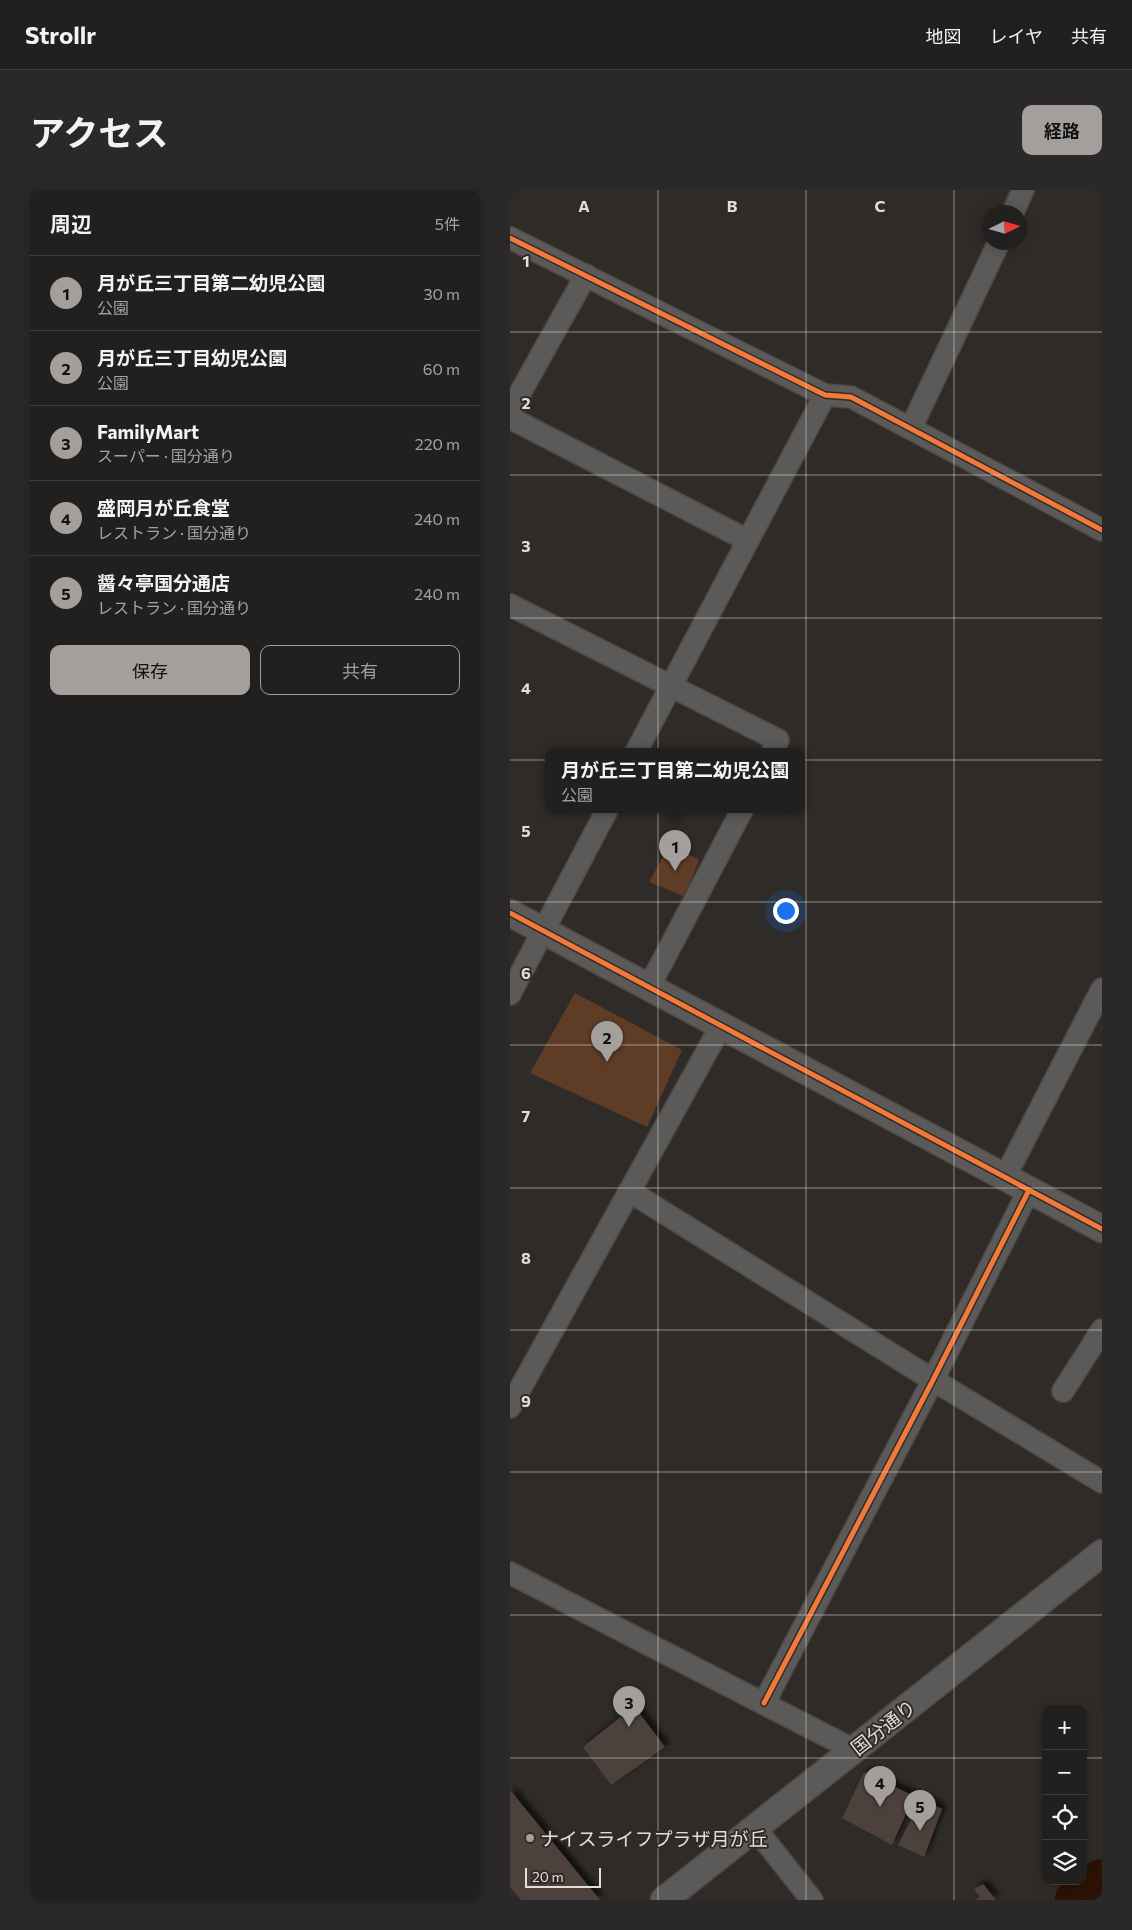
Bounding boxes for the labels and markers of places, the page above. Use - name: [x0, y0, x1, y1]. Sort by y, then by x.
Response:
- pin: 1: [659, 830, 691, 871]
- pin: 2: [591, 1021, 623, 1062]
- pin: 3: [613, 1686, 645, 1727]
- pin: 4: [864, 1766, 896, 1807]
- pin: 5: [904, 1790, 936, 1831]
- place label: ナイスライフプラザ月が丘: [540, 1827, 767, 1850]
- marker: ナイスライフプラザ月が丘: [524, 1832, 536, 1844]

